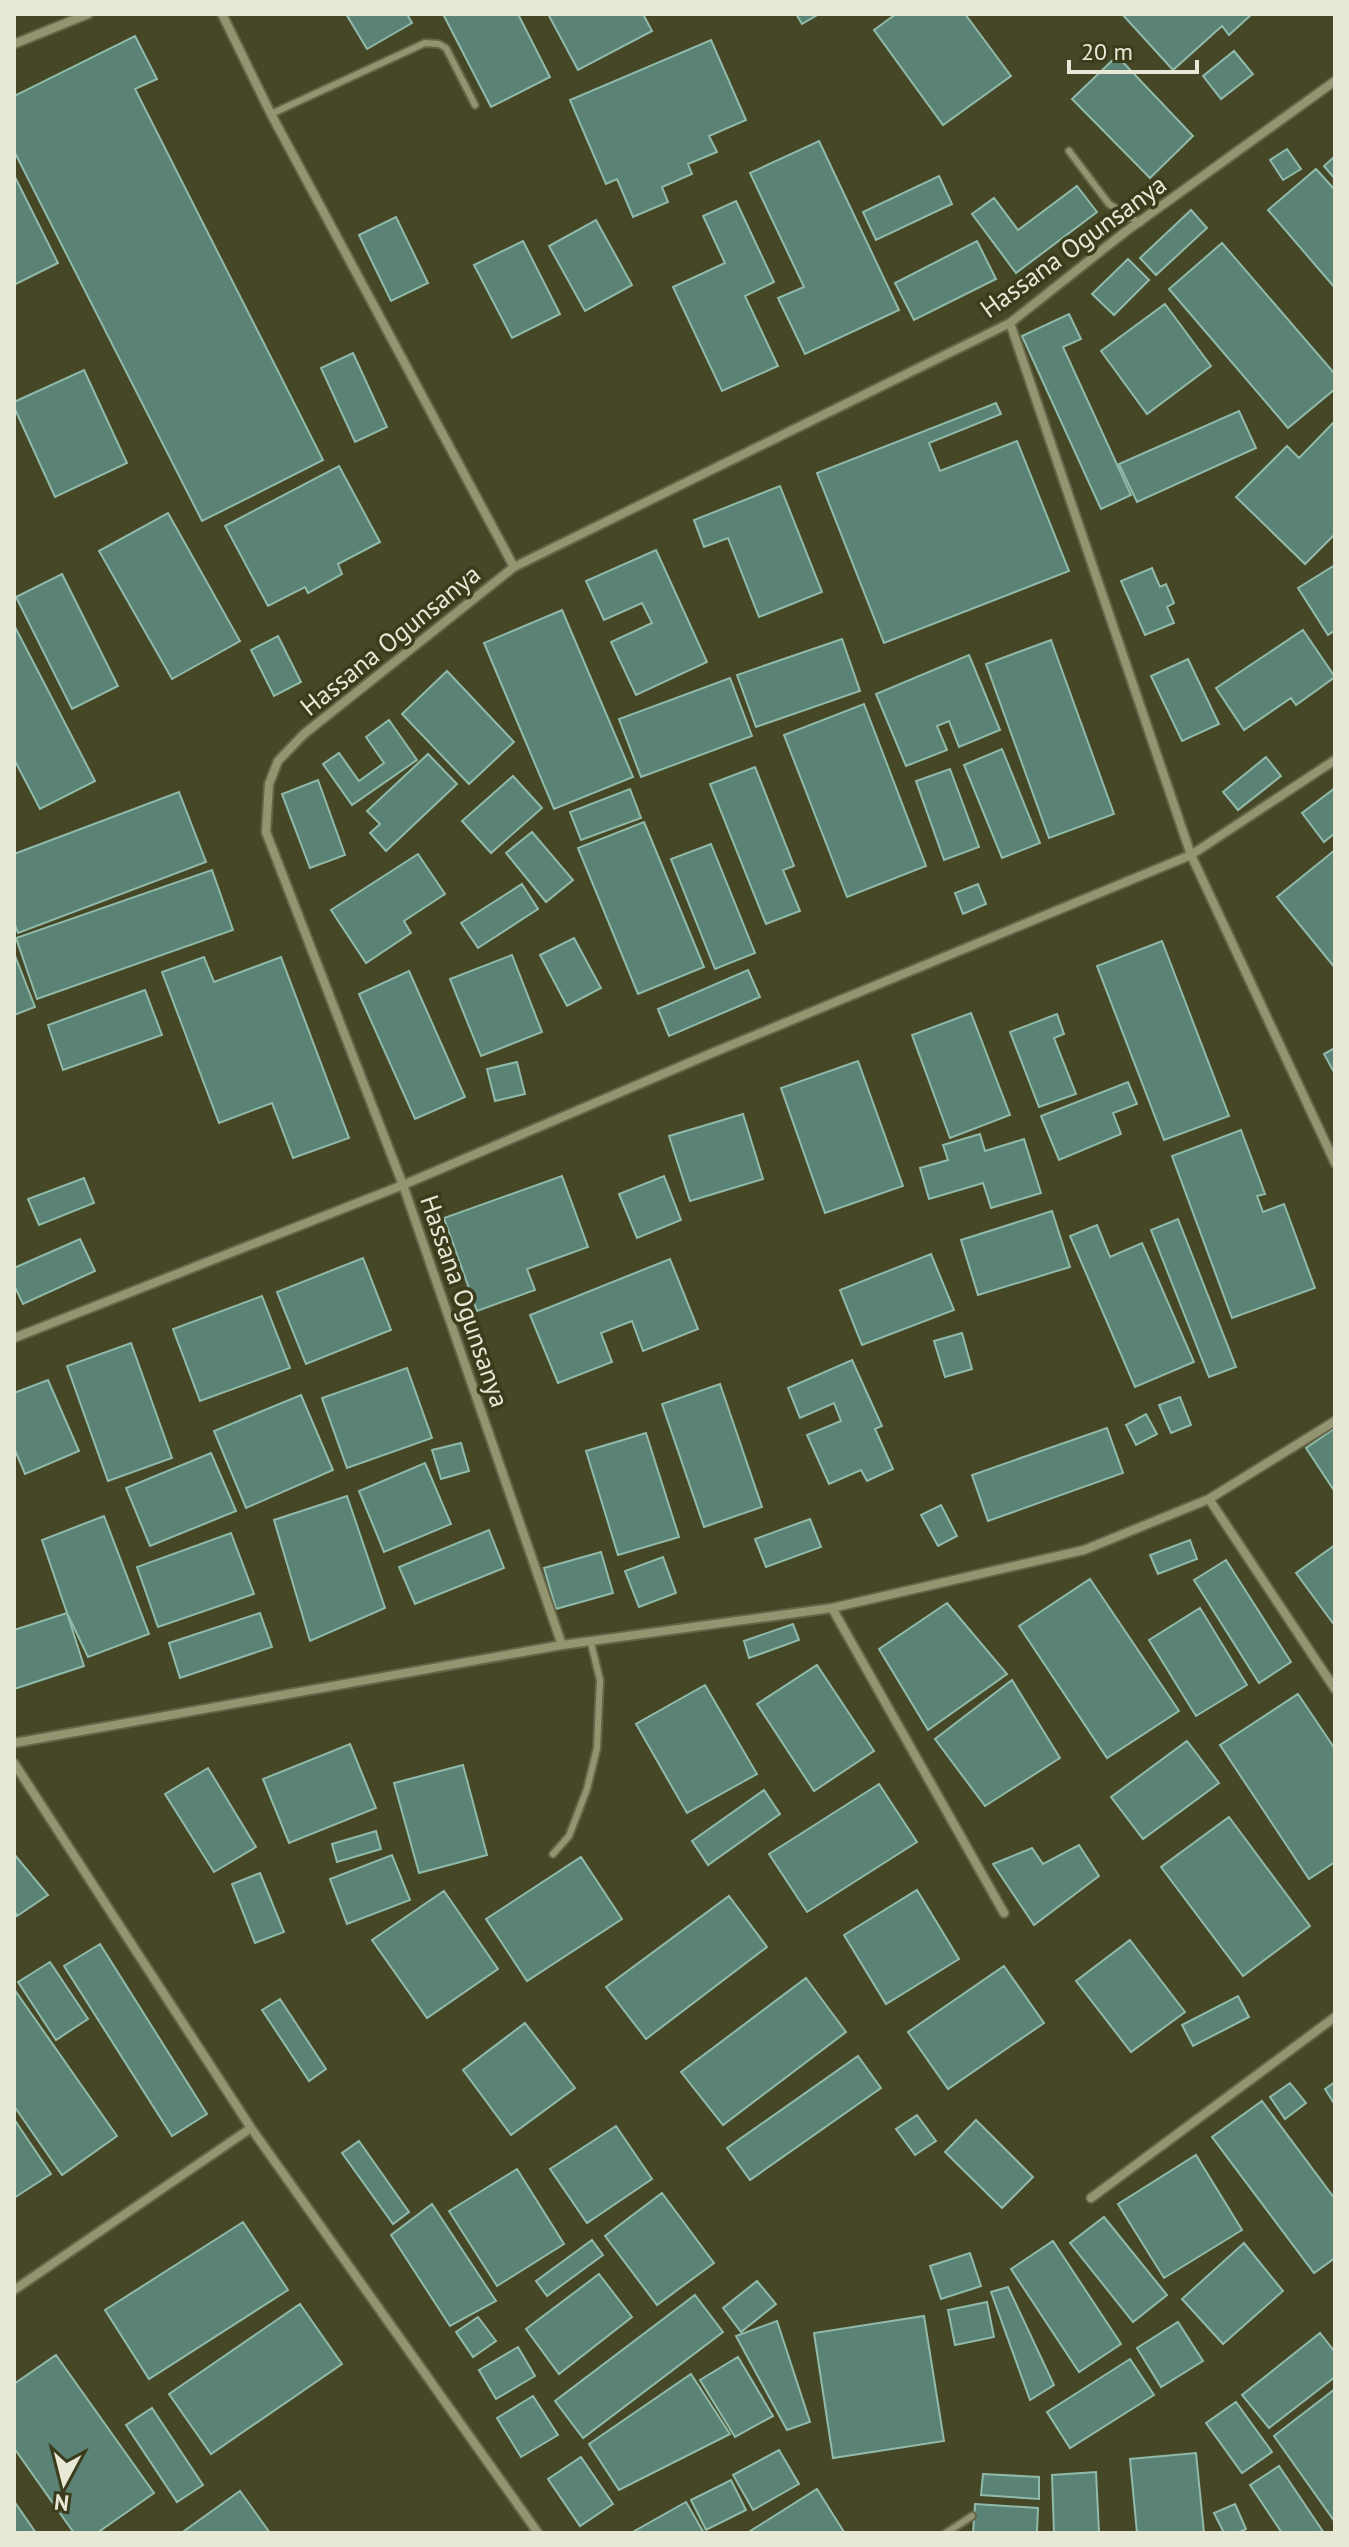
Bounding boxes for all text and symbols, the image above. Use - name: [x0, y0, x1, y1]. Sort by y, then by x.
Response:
- scale bar: [1069, 24, 1197, 74]
- text: 20 m: [1081, 36, 1133, 67]
- street label: Hassana Ogunsanya: [973, 167, 1173, 325]
- street label: Hassana Ogunsanya: [293, 557, 487, 723]
- street label: Hassana Ogunsanya: [413, 1191, 517, 1411]
- north arrow: [24, 2443, 104, 2523]
- text: N: [53, 2488, 70, 2518]

